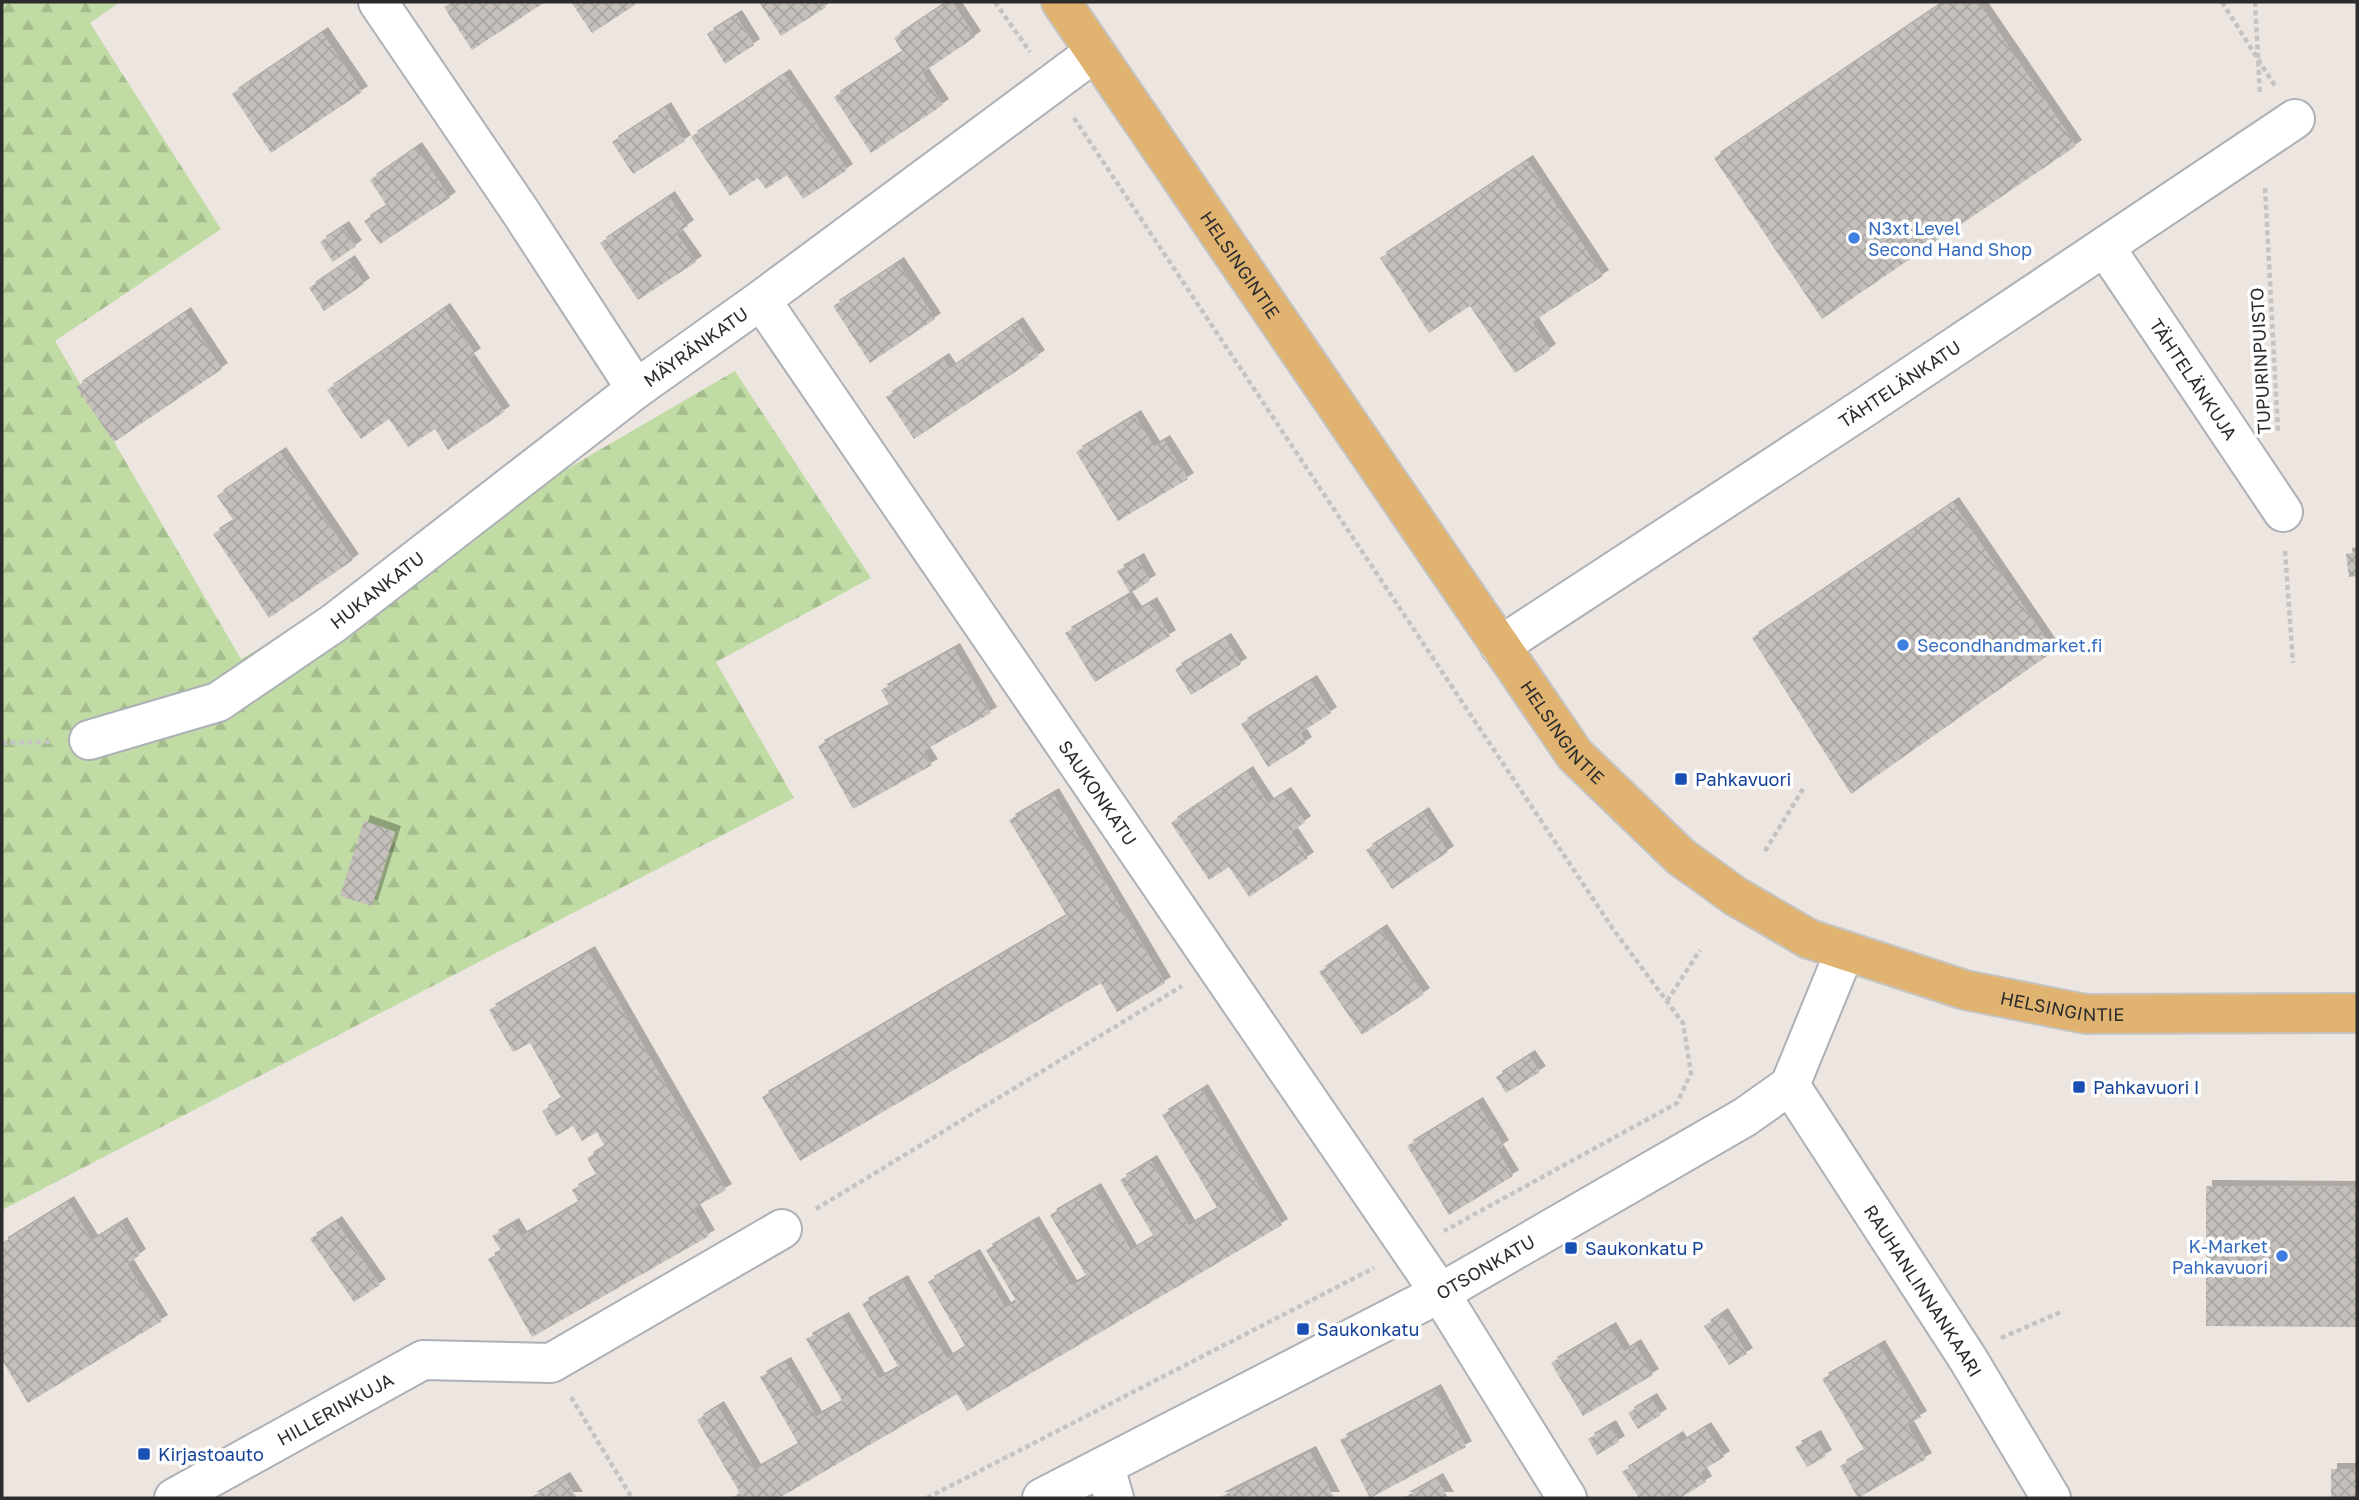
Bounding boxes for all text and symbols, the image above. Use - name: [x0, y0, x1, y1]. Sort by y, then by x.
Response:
- street label: HELSINGINTIE: [1196, 207, 1285, 323]
- place label: N3xt Level Second Hand Shop: [1868, 217, 2032, 260]
- marker: N3xt Level Second Hand Shop: [1846, 230, 1862, 246]
- street label: TUPURINPUISTO: [2245, 287, 2275, 435]
- street label: MÄYRÄNKATU: [639, 302, 752, 391]
- street label: TÄHTELÄNKUJA: [2145, 314, 2242, 444]
- street label: TÄHTELÄNKATU: [1835, 335, 1965, 432]
- street label: HUKANKATU: [325, 546, 428, 633]
- place label: Secondhandmarket.fi: [1917, 634, 2103, 656]
- marker: Secondhandmarket.fi: [1895, 637, 1911, 653]
- street label: HELSINGINTIE: [1516, 676, 1609, 789]
- street label: SAUKONKATU: [1054, 736, 1142, 850]
- place label: Pahkavuori: [1695, 768, 1791, 790]
- marker: Pahkavuori: [1673, 771, 1689, 787]
- street label: HELSINGINTIE: [1998, 986, 2124, 1025]
- place label: Pahkavuori I: [2093, 1076, 2199, 1098]
- marker: Pahkavuori I: [2071, 1079, 2087, 1095]
- street label: RAUHANLINNANKAARI: [1860, 1200, 1987, 1381]
- street label: OTSONKATU: [1432, 1230, 1539, 1304]
- place label: K-Market Pahkavuori: [2172, 1235, 2268, 1278]
- place label: Saukonkatu P: [1585, 1237, 1704, 1259]
- marker: Saukonkatu P: [1563, 1240, 1579, 1256]
- marker: K-Market Pahkavuori: [2274, 1248, 2290, 1264]
- place label: Saukonkatu: [1317, 1318, 1419, 1340]
- marker: Saukonkatu: [1295, 1321, 1311, 1337]
- street label: HILLERINKUJA: [273, 1368, 397, 1450]
- place label: Kirjastoauto: [158, 1443, 264, 1465]
- marker: Kirjastoauto: [136, 1446, 152, 1462]

